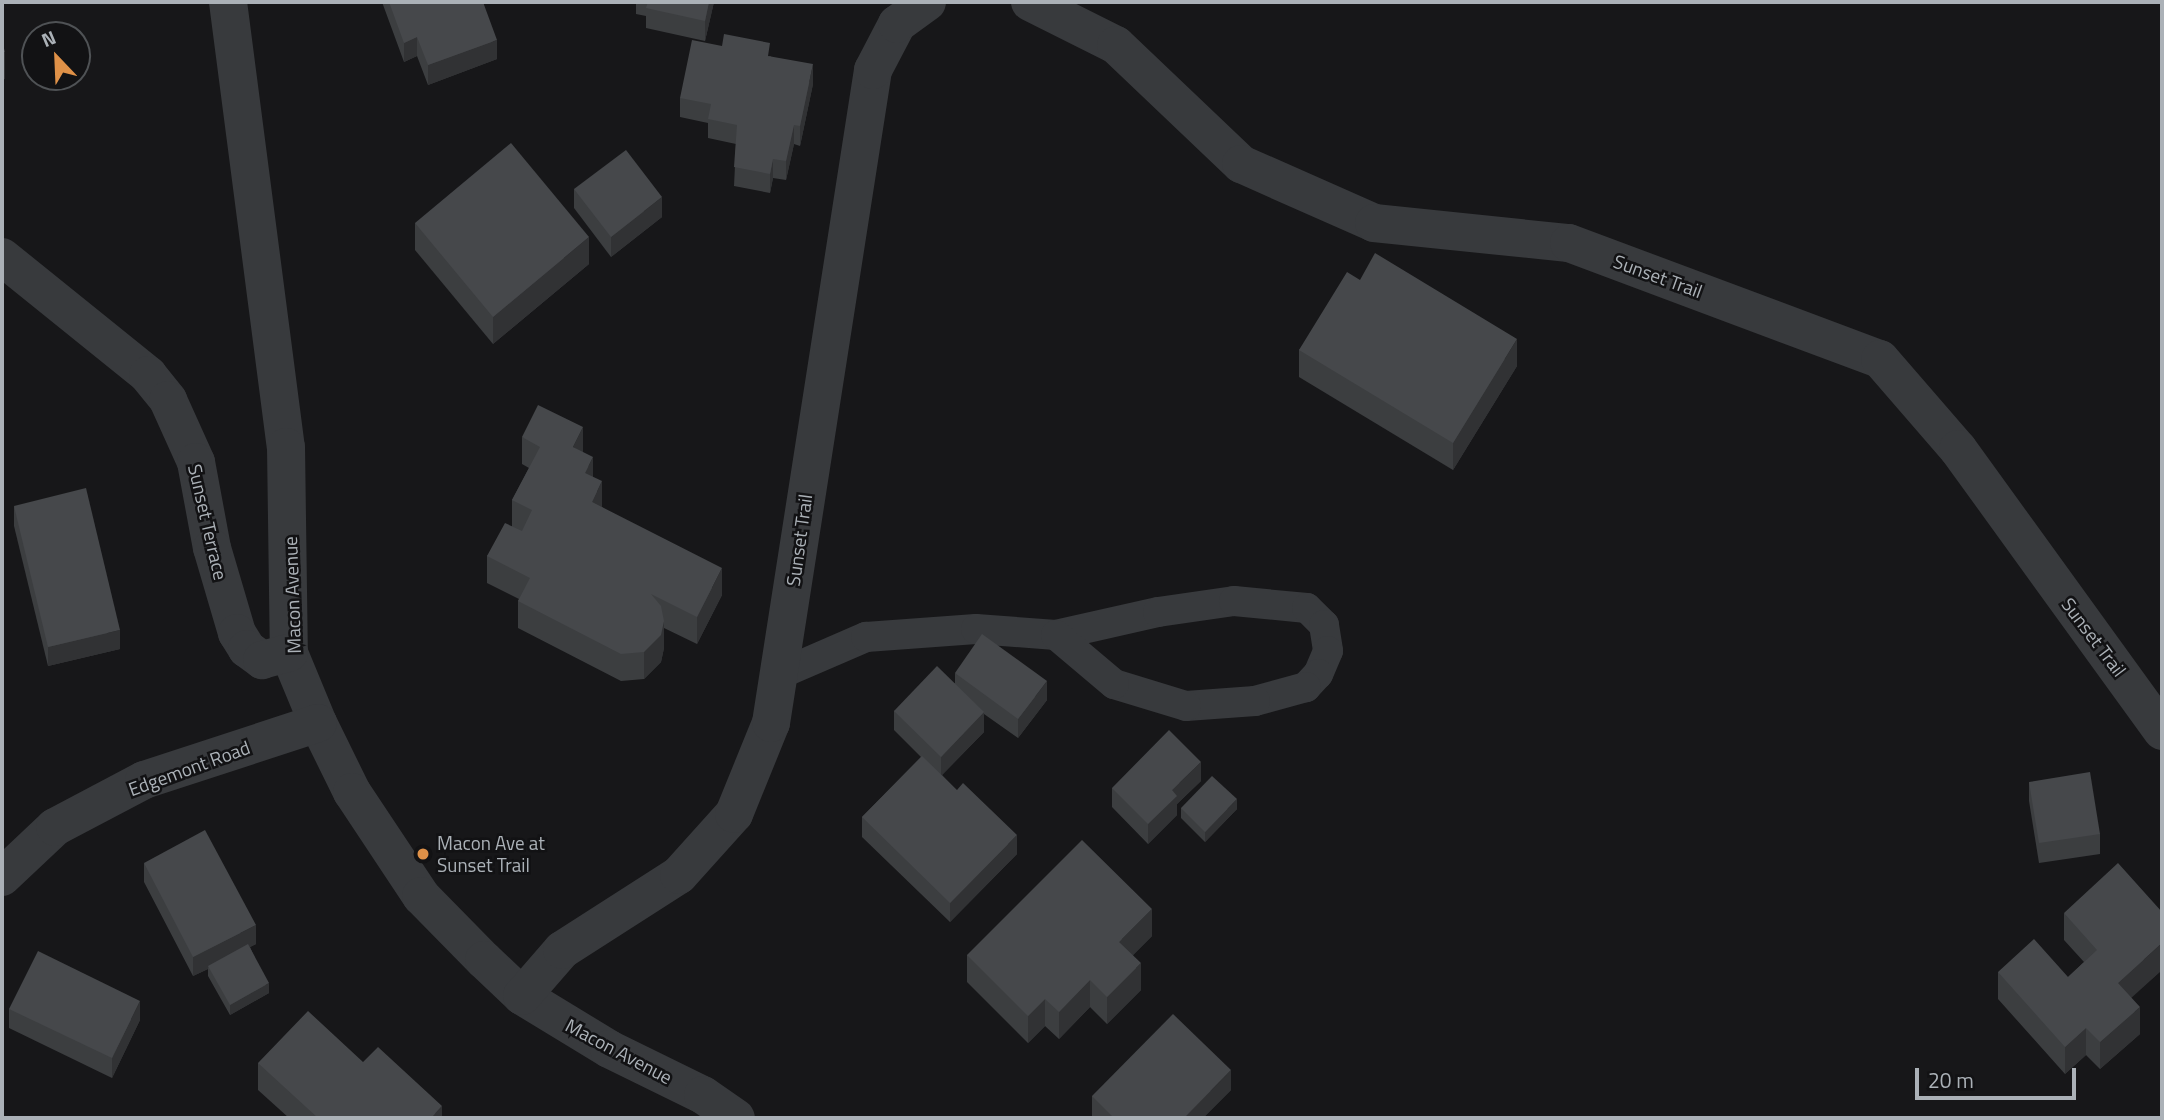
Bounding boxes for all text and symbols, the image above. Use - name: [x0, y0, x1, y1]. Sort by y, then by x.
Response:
- north arrow: [21, 21, 91, 91]
- text: N: [37, 22, 60, 54]
- street label: Sunset Trail: [1610, 249, 1706, 303]
- street label: Sunset Terrace: [184, 462, 232, 582]
- street label: Sunset Trail: [781, 492, 817, 588]
- street label: Macon Avenue: [279, 536, 305, 654]
- street label: Sunset Trail: [2057, 593, 2131, 681]
- street label: Edgemont Road: [125, 735, 253, 801]
- place label: Macon Ave at Sunset Trail: [437, 832, 545, 876]
- marker: Macon Ave at Sunset Trail: [415, 846, 431, 862]
- street label: Macon Avenue: [562, 1013, 676, 1089]
- scale bar: [1919, 1054, 2080, 1098]
- text: 20 m: [1928, 1064, 1974, 1096]

